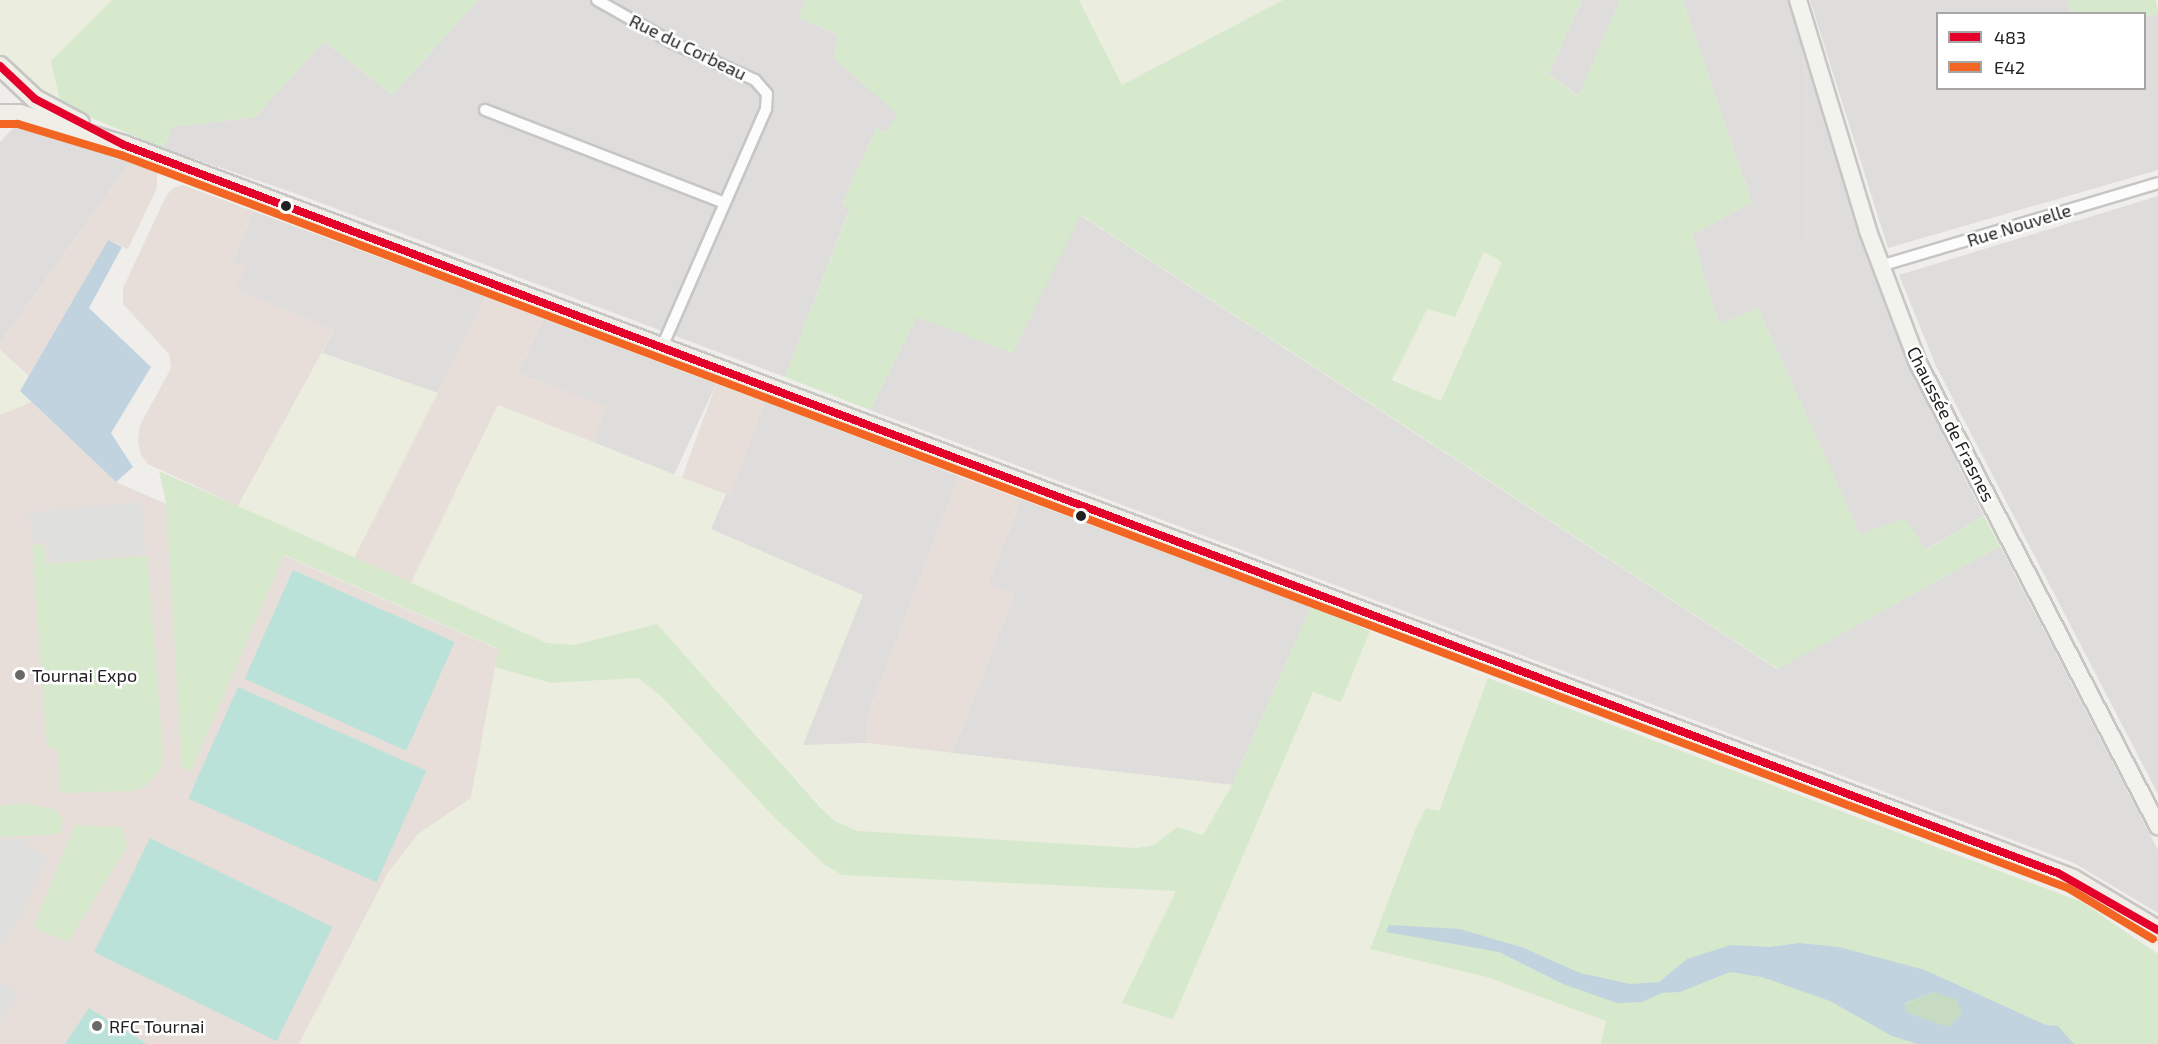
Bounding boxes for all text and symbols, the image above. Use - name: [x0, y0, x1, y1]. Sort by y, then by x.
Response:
- street label: Rue du Corbeau: [626, 9, 750, 85]
- legend: [1936, 12, 2146, 90]
- text: 483: [1994, 26, 2026, 48]
- text: E42: [1994, 56, 2025, 78]
- street label: Rue Nouvelle: [1964, 199, 2074, 251]
- unlabelled marker: [280, 200, 292, 212]
- street label: Chaussée de Frasnes: [1902, 343, 2000, 505]
- unlabelled marker: [1075, 510, 1087, 522]
- place label: Tournai Expo: [32, 664, 137, 686]
- marker: Tournai Expo: [13, 668, 27, 682]
- place label: RFC Tournai: [109, 1015, 205, 1037]
- marker: RFC Tournai: [90, 1019, 104, 1033]

